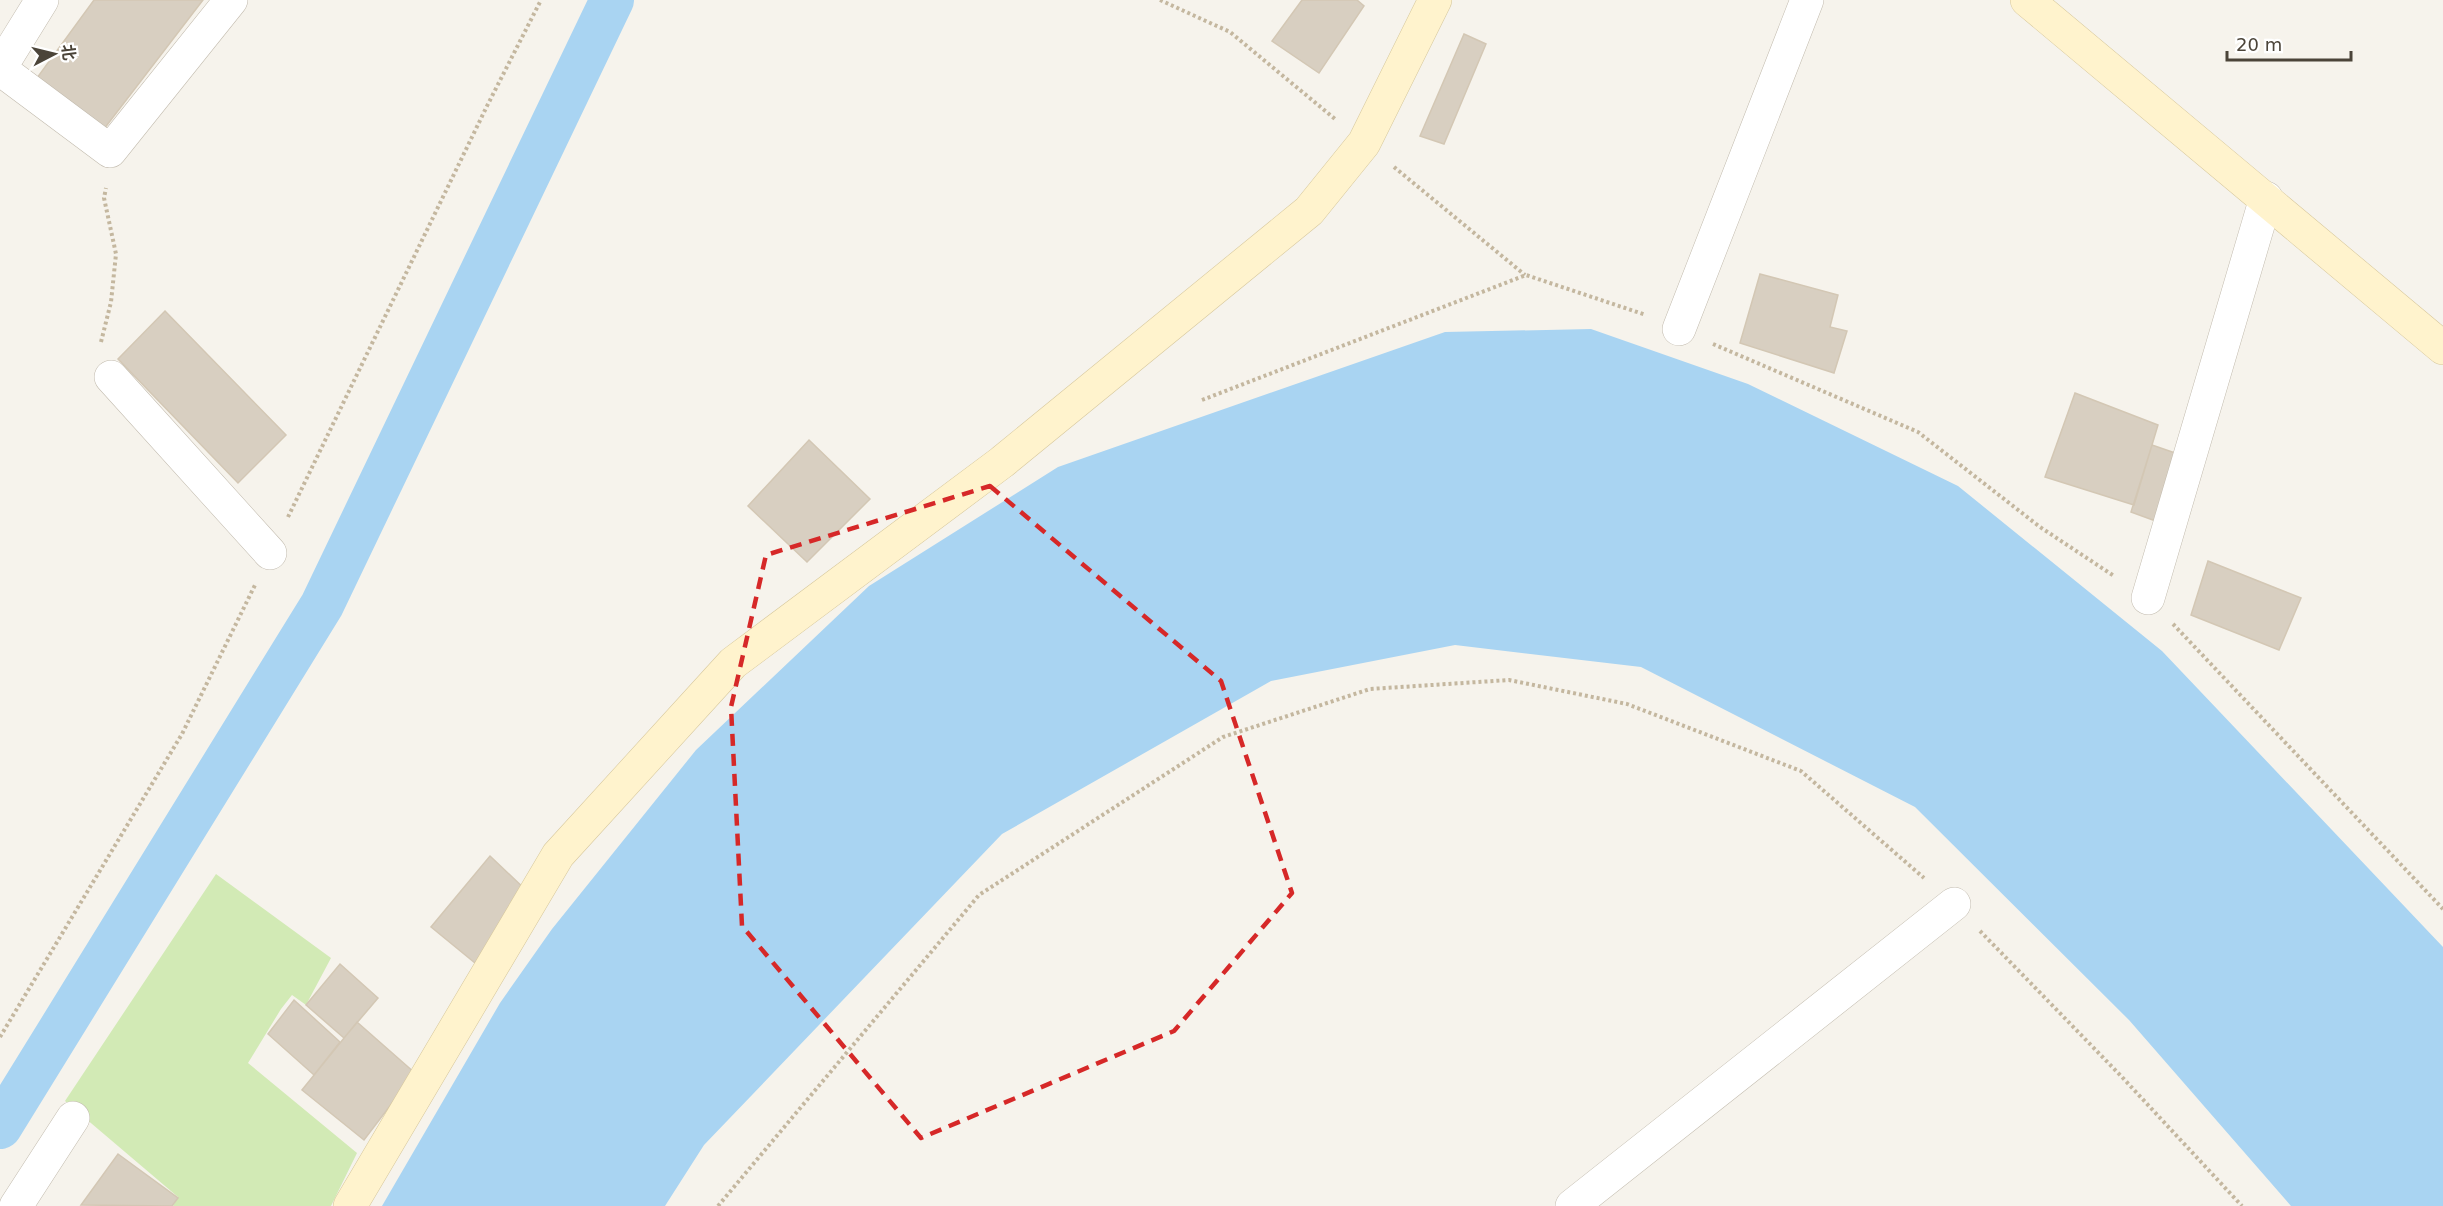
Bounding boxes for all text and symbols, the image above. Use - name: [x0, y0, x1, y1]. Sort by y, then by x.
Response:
- north arrow: [24, 24, 84, 84]
- scale bar: [2227, 24, 2352, 62]
- text: 20 m: [2236, 34, 2282, 55]
- text: 北: [58, 43, 79, 61]

